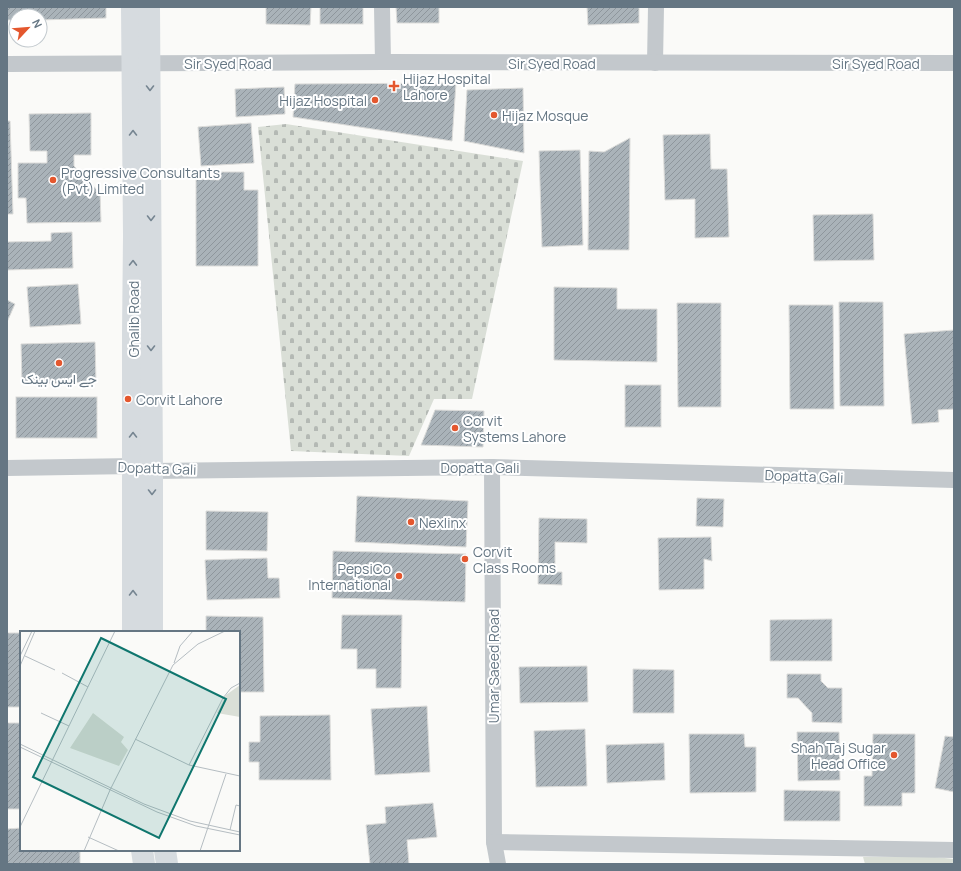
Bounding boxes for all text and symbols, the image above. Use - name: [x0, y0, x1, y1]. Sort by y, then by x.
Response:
- north arrow: [8, 8, 48, 48]
- text: N: [29, 17, 46, 30]
- street label: Sir Syed Road: [184, 54, 272, 73]
- street label: Sir Syed Road: [508, 54, 596, 73]
- street label: Sir Syed Road: [832, 54, 920, 73]
- place label: Hijaz Hospital Lahore: [403, 69, 491, 104]
- marker: Hijaz Hospital Lahore: [388, 80, 400, 92]
- one-way arrow: [146, 85, 154, 91]
- place label: Hijaz Hospital: [279, 91, 367, 110]
- marker: Hijaz Hospital: [370, 95, 380, 105]
- place label: Hijaz Mosque: [502, 106, 588, 125]
- marker: Hijaz Mosque: [489, 110, 499, 120]
- one-way arrow: [129, 130, 137, 136]
- place label: Progressive Consultants (Pvt) Limited: [61, 163, 220, 198]
- marker: Progressive Consultants (Pvt) Limited: [48, 175, 58, 185]
- one-way arrow: [147, 215, 155, 221]
- one-way arrow: [129, 260, 138, 266]
- street label: Ghalib Road: [124, 281, 143, 357]
- one-way arrow: [147, 345, 155, 351]
- marker: جے ایس بینک: [54, 358, 64, 368]
- place label: جے ایس بینک: [21, 369, 97, 388]
- place label: Corvit Lahore: [136, 390, 223, 409]
- marker: Corvit Lahore: [123, 394, 133, 404]
- place label: Corvit Systems Lahore: [463, 411, 566, 446]
- marker: Corvit Systems Lahore: [450, 423, 460, 433]
- one-way arrow: [129, 432, 137, 438]
- street label: Dopatta Gali: [117, 457, 197, 479]
- street label: Dopatta Gali: [441, 458, 519, 477]
- street label: Dopatta Gali: [764, 465, 844, 487]
- one-way arrow: [148, 489, 156, 495]
- place label: Nexlinx: [419, 513, 467, 532]
- marker: Nexlinx: [406, 517, 416, 527]
- place label: Corvit Class Rooms: [473, 542, 556, 577]
- marker: Corvit Class Rooms: [460, 554, 470, 564]
- place label: PepsiCo International: [308, 559, 391, 594]
- marker: PepsiCo International: [394, 571, 404, 581]
- one-way arrow: [129, 590, 137, 596]
- street label: Umar Saeed Road: [484, 609, 503, 723]
- inset map: [20, 631, 240, 851]
- place label: Shah Taj Sugar Head Office: [791, 738, 886, 773]
- marker: Shah Taj Sugar Head Office: [889, 750, 899, 760]

